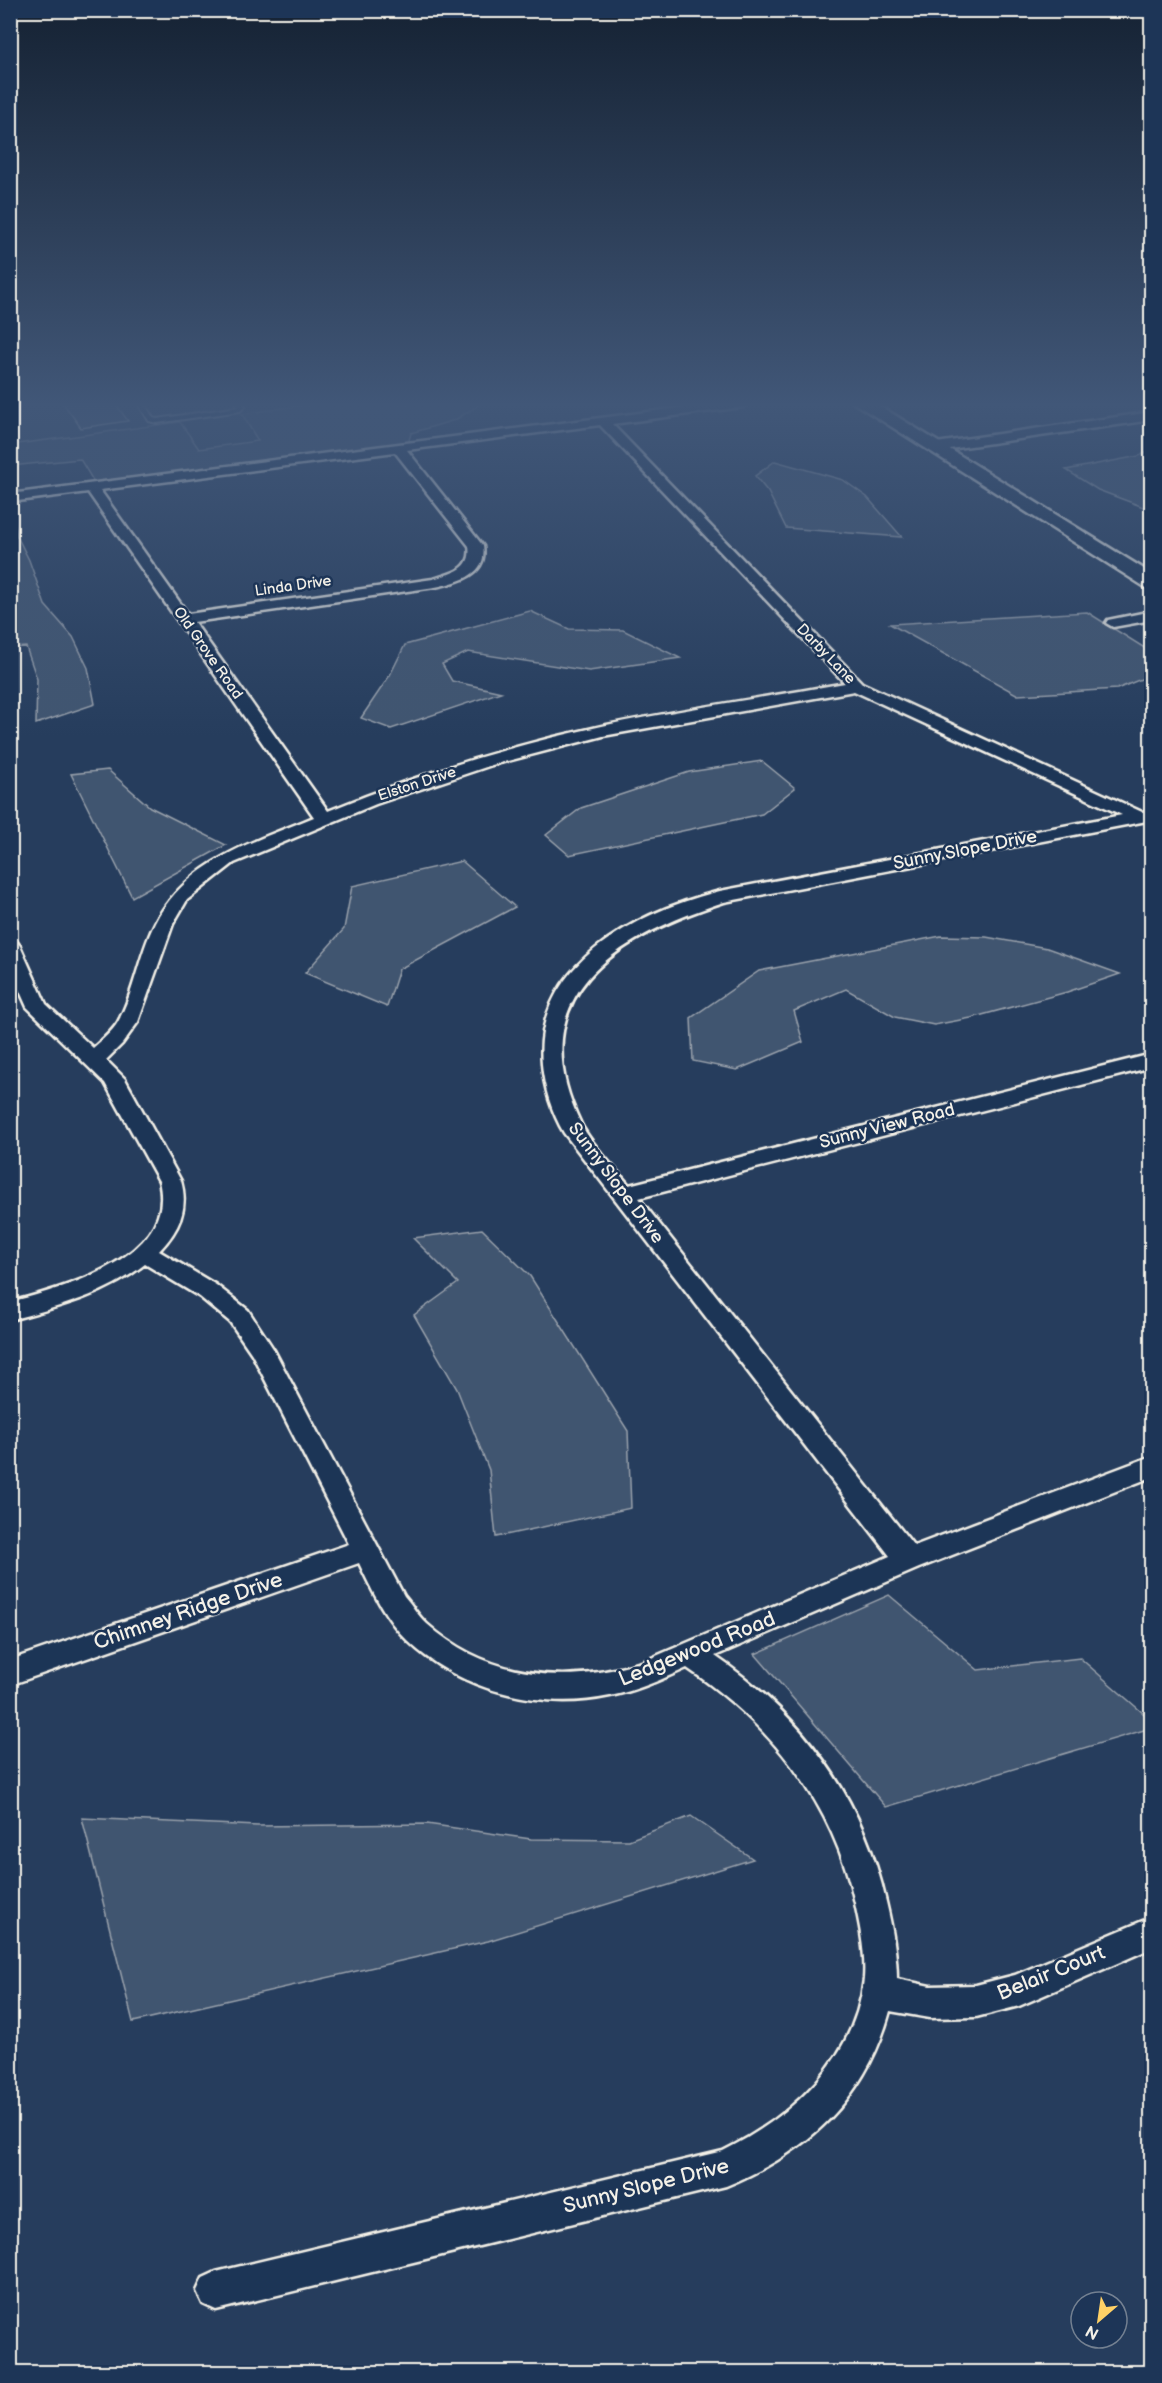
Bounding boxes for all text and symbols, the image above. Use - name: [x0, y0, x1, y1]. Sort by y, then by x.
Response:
- street label: Linda Drive: [254, 571, 333, 601]
- street label: Old Grove Road: [169, 603, 247, 703]
- street label: Darby Lane: [793, 620, 860, 688]
- street label: Elston Drive: [375, 762, 459, 806]
- street label: Sunny Slope Drive: [891, 826, 1039, 874]
- street label: Sunny View Road: [817, 1099, 957, 1153]
- street label: Sunny Slope Drive: [564, 1118, 669, 1248]
- street label: Chimney Ridge Drive: [90, 1567, 286, 1655]
- street label: Ledgewood Road: [615, 1606, 779, 1692]
- street label: Belair Court: [993, 1940, 1109, 2006]
- street label: Sunny Slope Drive: [560, 2153, 732, 2219]
- north arrow: [1069, 2290, 1129, 2350]
- text: N: [1083, 2321, 1102, 2343]

